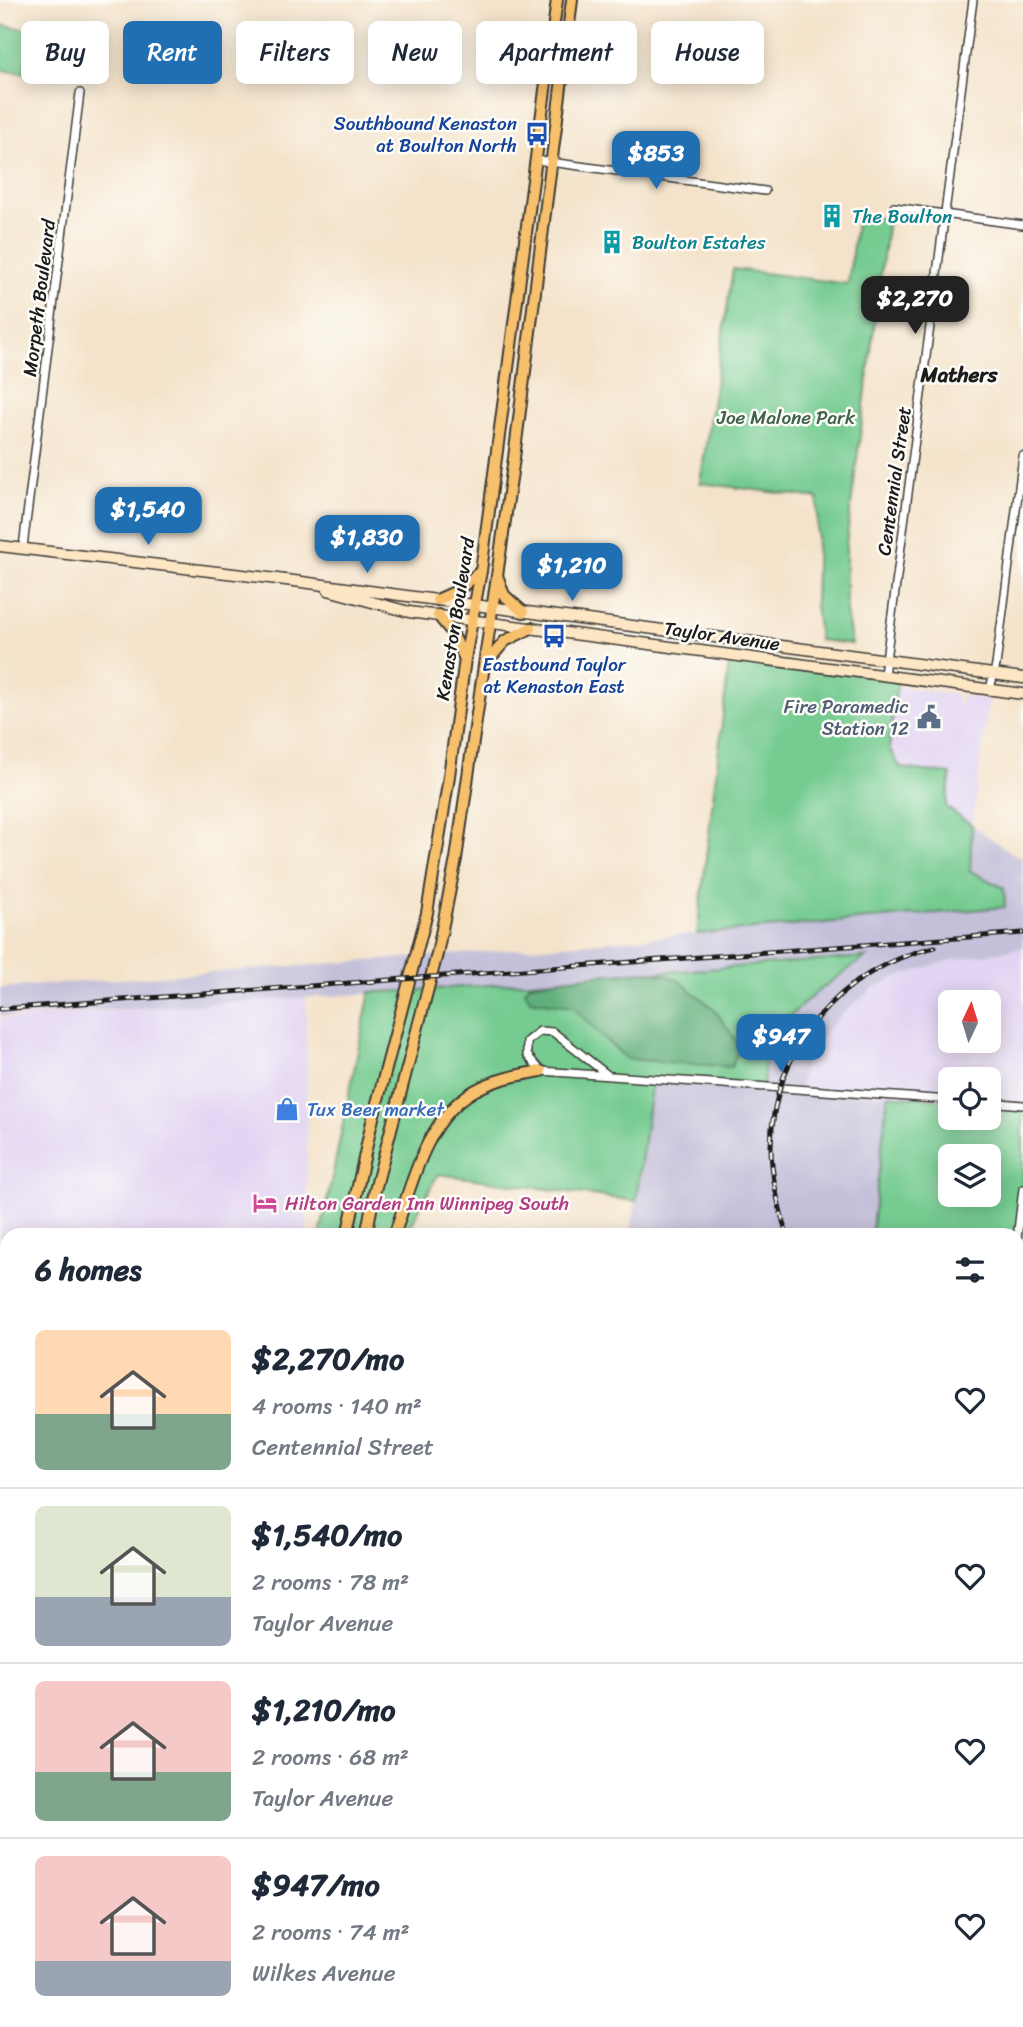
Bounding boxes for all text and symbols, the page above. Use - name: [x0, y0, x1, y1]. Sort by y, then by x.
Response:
- chip: Buy: [21, 21, 109, 84]
- chip: Rent: [123, 21, 222, 84]
- chip: Filters: [236, 21, 354, 84]
- chip: New: [368, 21, 462, 84]
- chip: Apartment: [476, 21, 637, 84]
- chip: House: [651, 21, 764, 84]
- place label: Southbound Kenaston at Boulton North: [334, 107, 517, 162]
- bus stop icon: Southbound Kenaston at Boulton North: [523, 120, 551, 148]
- pin: $853: [615, 132, 697, 191]
- text: $853: [628, 133, 684, 174]
- place label: The Boulton: [852, 200, 952, 233]
- building icon: The Boulton: [818, 202, 846, 230]
- street label: Morpeth Boulevard: [13, 216, 65, 379]
- place label: Boulton Estates: [632, 226, 766, 259]
- building icon: Boulton Estates: [598, 228, 626, 256]
- pin: $2,270: [858, 276, 972, 336]
- text: $2,270: [877, 278, 953, 319]
- district label: Mathers: [920, 356, 999, 394]
- park label: Joe Malone Park: [716, 401, 856, 434]
- street label: Centennial Street: [867, 404, 921, 558]
- pin: $1,540: [91, 488, 205, 547]
- text: $1,540: [111, 489, 185, 530]
- pin: $1,830: [310, 516, 424, 575]
- text: $1,830: [331, 517, 403, 558]
- street label: Kenaston Boulevard: [426, 534, 484, 703]
- pin: $1,210: [515, 544, 629, 603]
- text: $1,210: [537, 545, 607, 586]
- street label: Taylor Avenue: [662, 612, 782, 660]
- bus stop icon: Eastbound Taylor at Kenaston East: [540, 622, 568, 650]
- place label: Eastbound Taylor at Kenaston East: [482, 648, 627, 703]
- place label: Fire Paramedic Station 12: [784, 690, 909, 745]
- public building icon: Fire Paramedic Station 12: [915, 703, 943, 731]
- north arrow: [938, 990, 1001, 1054]
- map controls: [938, 990, 1001, 1207]
- pin: $947: [740, 1014, 822, 1074]
- text: $947: [752, 1016, 810, 1057]
- button: locate: [938, 1067, 1001, 1130]
- place label: Tux Beer market: [307, 1093, 445, 1126]
- shop icon: Tux Beer market: [273, 1095, 301, 1123]
- button: layers: [938, 1144, 1001, 1207]
- place label: Hilton Garden Inn Winnipeg South: [285, 1187, 569, 1220]
- hotel icon: Hilton Garden Inn Winnipeg South: [251, 1189, 279, 1217]
- text: 6 homes: [35, 1243, 142, 1297]
- icon: filters: [951, 1251, 989, 1289]
- text: $2,270/mo: [252, 1332, 404, 1386]
- icon: home: [91, 1358, 175, 1442]
- icon: heart: [951, 1381, 989, 1419]
- text: 4 rooms · 140 m²: [252, 1386, 422, 1427]
- text: Centennial Street: [252, 1427, 434, 1468]
- text: $1,540/mo: [252, 1508, 402, 1562]
- icon: home: [91, 1534, 175, 1618]
- icon: heart: [951, 1557, 989, 1595]
- text: 2 rooms · 78 m²: [252, 1562, 409, 1603]
- text: Taylor Avenue: [252, 1603, 393, 1644]
- text: $1,210/mo: [252, 1683, 395, 1737]
- icon: home: [91, 1709, 175, 1793]
- icon: heart: [951, 1732, 989, 1770]
- text: 2 rooms · 68 m²: [252, 1737, 409, 1778]
- text: Taylor Avenue: [252, 1778, 393, 1819]
- text: $947/mo: [252, 1858, 380, 1912]
- icon: home: [91, 1884, 175, 1968]
- icon: heart: [951, 1907, 989, 1945]
- text: 2 rooms · 74 m²: [252, 1912, 409, 1953]
- text: Wilkes Avenue: [252, 1953, 396, 1994]

